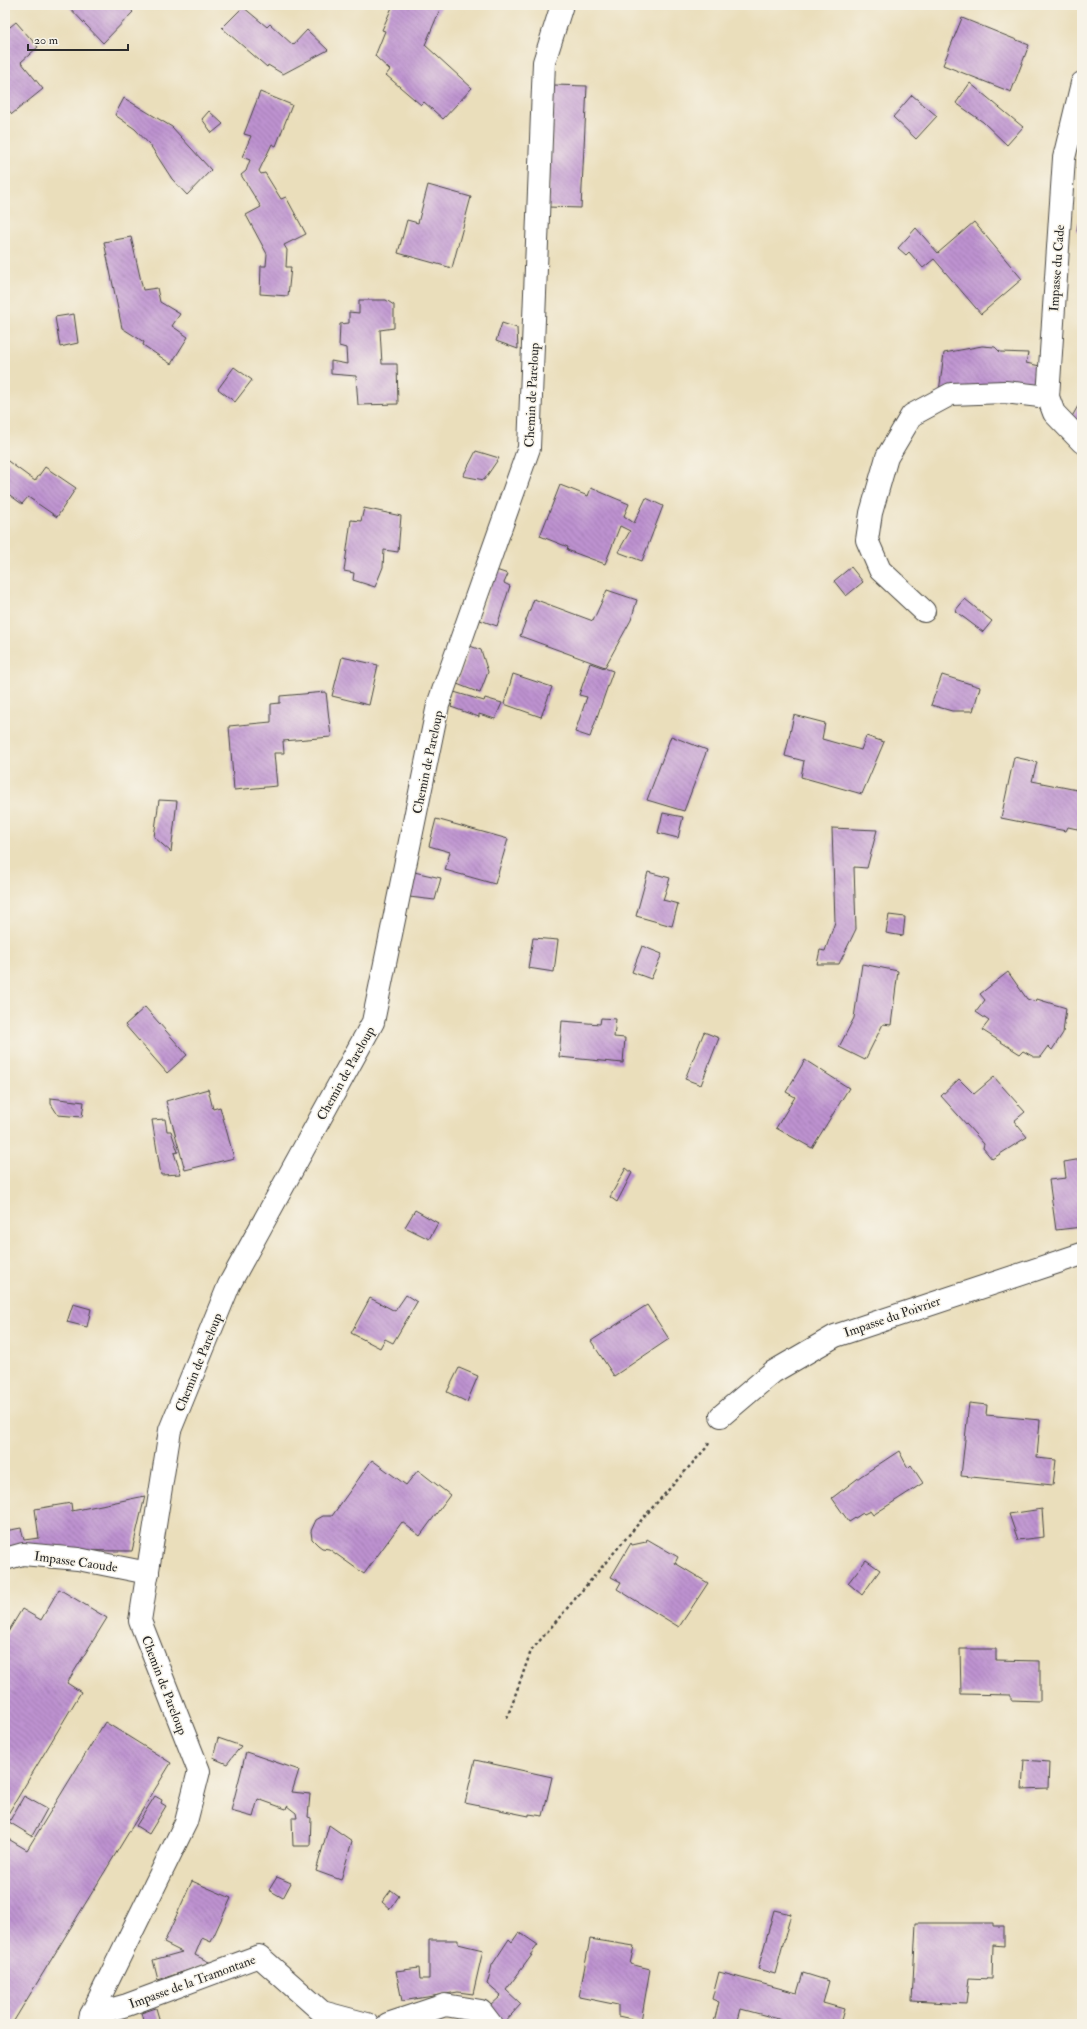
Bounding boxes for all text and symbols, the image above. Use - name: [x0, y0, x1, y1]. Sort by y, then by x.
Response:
- scale bar: [28, 26, 128, 52]
- text: 20 m: [34, 33, 59, 48]
- street label: Impasse du Cade: [1046, 224, 1069, 312]
- street label: Chemin de Pareloup: [521, 342, 544, 448]
- street label: Chemin de Pareloup: [409, 709, 448, 815]
- street label: Chemin de Pareloup: [313, 1023, 379, 1124]
- street label: Impasse du Poivrier: [842, 1293, 943, 1342]
- street label: Chemin de Pareloup: [172, 1310, 227, 1414]
- street label: Impasse Caoude: [33, 1548, 119, 1577]
- street label: Chemin de Pareloup: [137, 1633, 191, 1738]
- street label: Impasse de la Tramontane: [127, 1951, 259, 2013]

